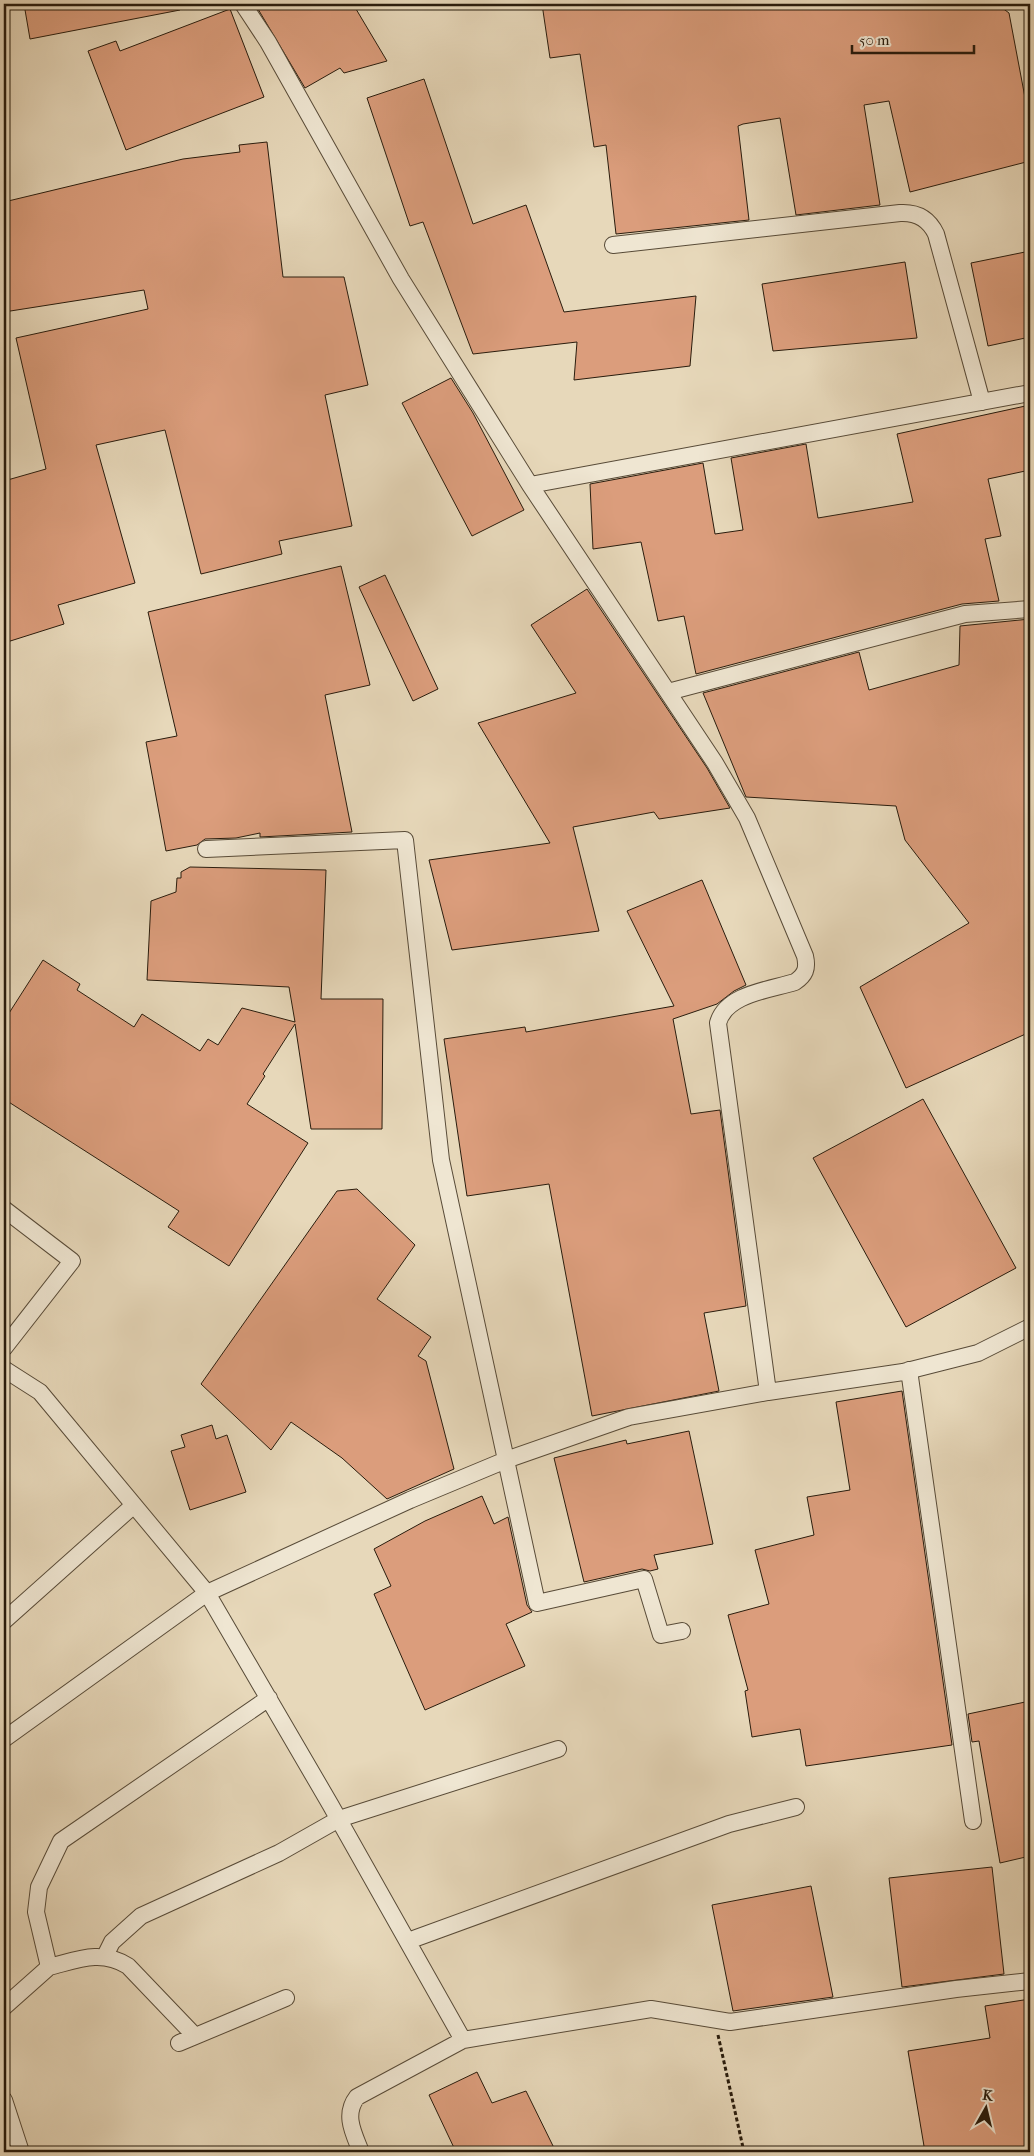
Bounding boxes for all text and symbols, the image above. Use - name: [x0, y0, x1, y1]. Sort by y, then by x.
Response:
- scale bar: [852, 22, 974, 54]
- text: 50 m: [859, 31, 890, 49]
- north arrow: [962, 2084, 1012, 2134]
- text: K: [982, 2086, 995, 2105]

